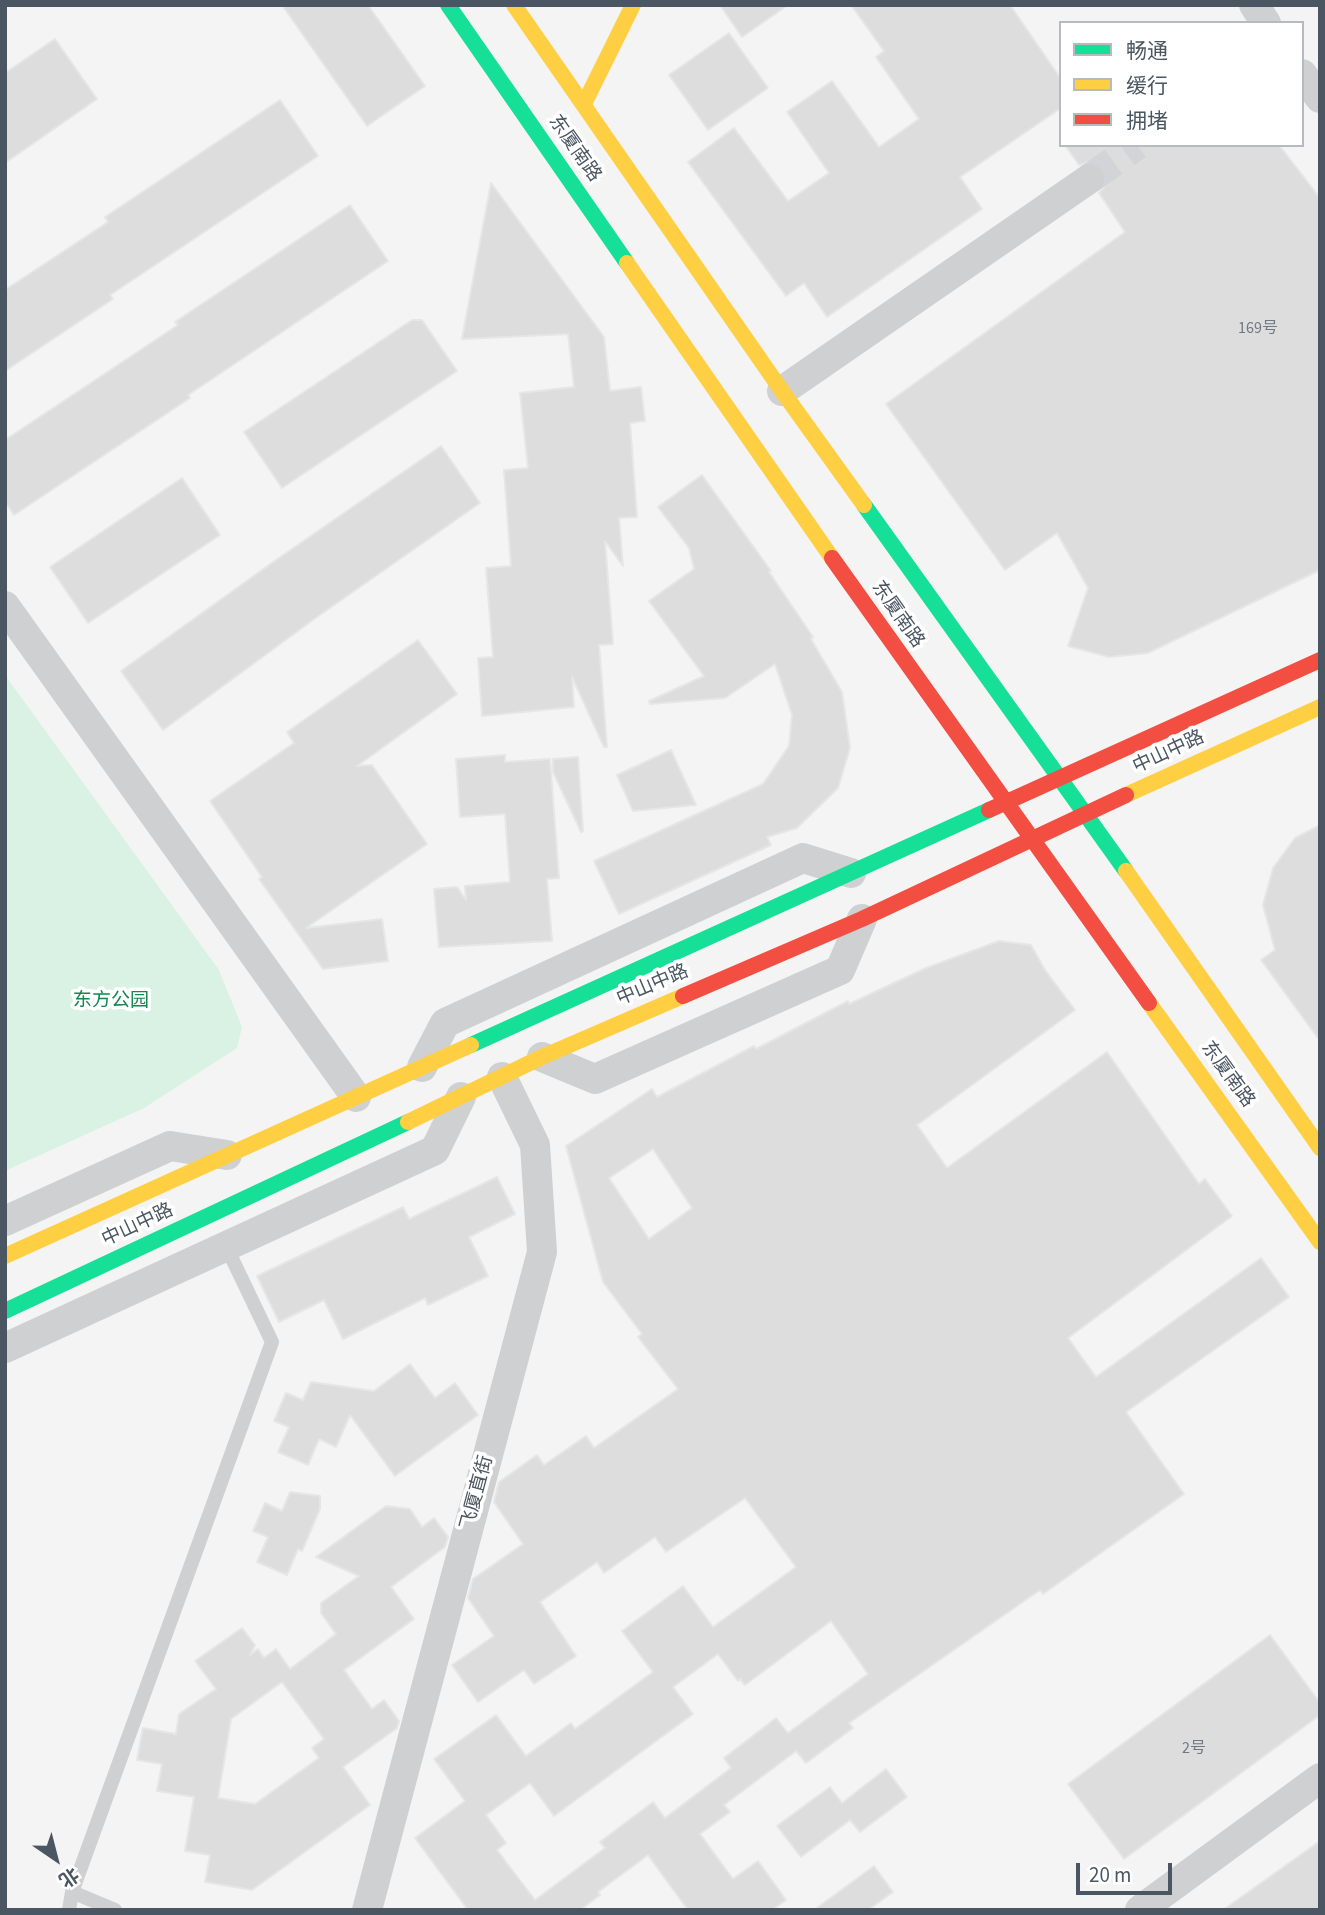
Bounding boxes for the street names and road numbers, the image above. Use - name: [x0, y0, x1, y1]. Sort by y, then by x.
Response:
- street label: 东厦南路: [543, 111, 605, 187]
- street label: 东厦南路: [866, 577, 928, 653]
- street label: 中山中路: [1130, 727, 1208, 779]
- street label: 中山中路: [614, 961, 692, 1011]
- street label: 东厦南路: [1195, 1038, 1259, 1112]
- street label: 中山中路: [99, 1200, 177, 1252]
- street label: 飞厦直街: [457, 1453, 499, 1533]

